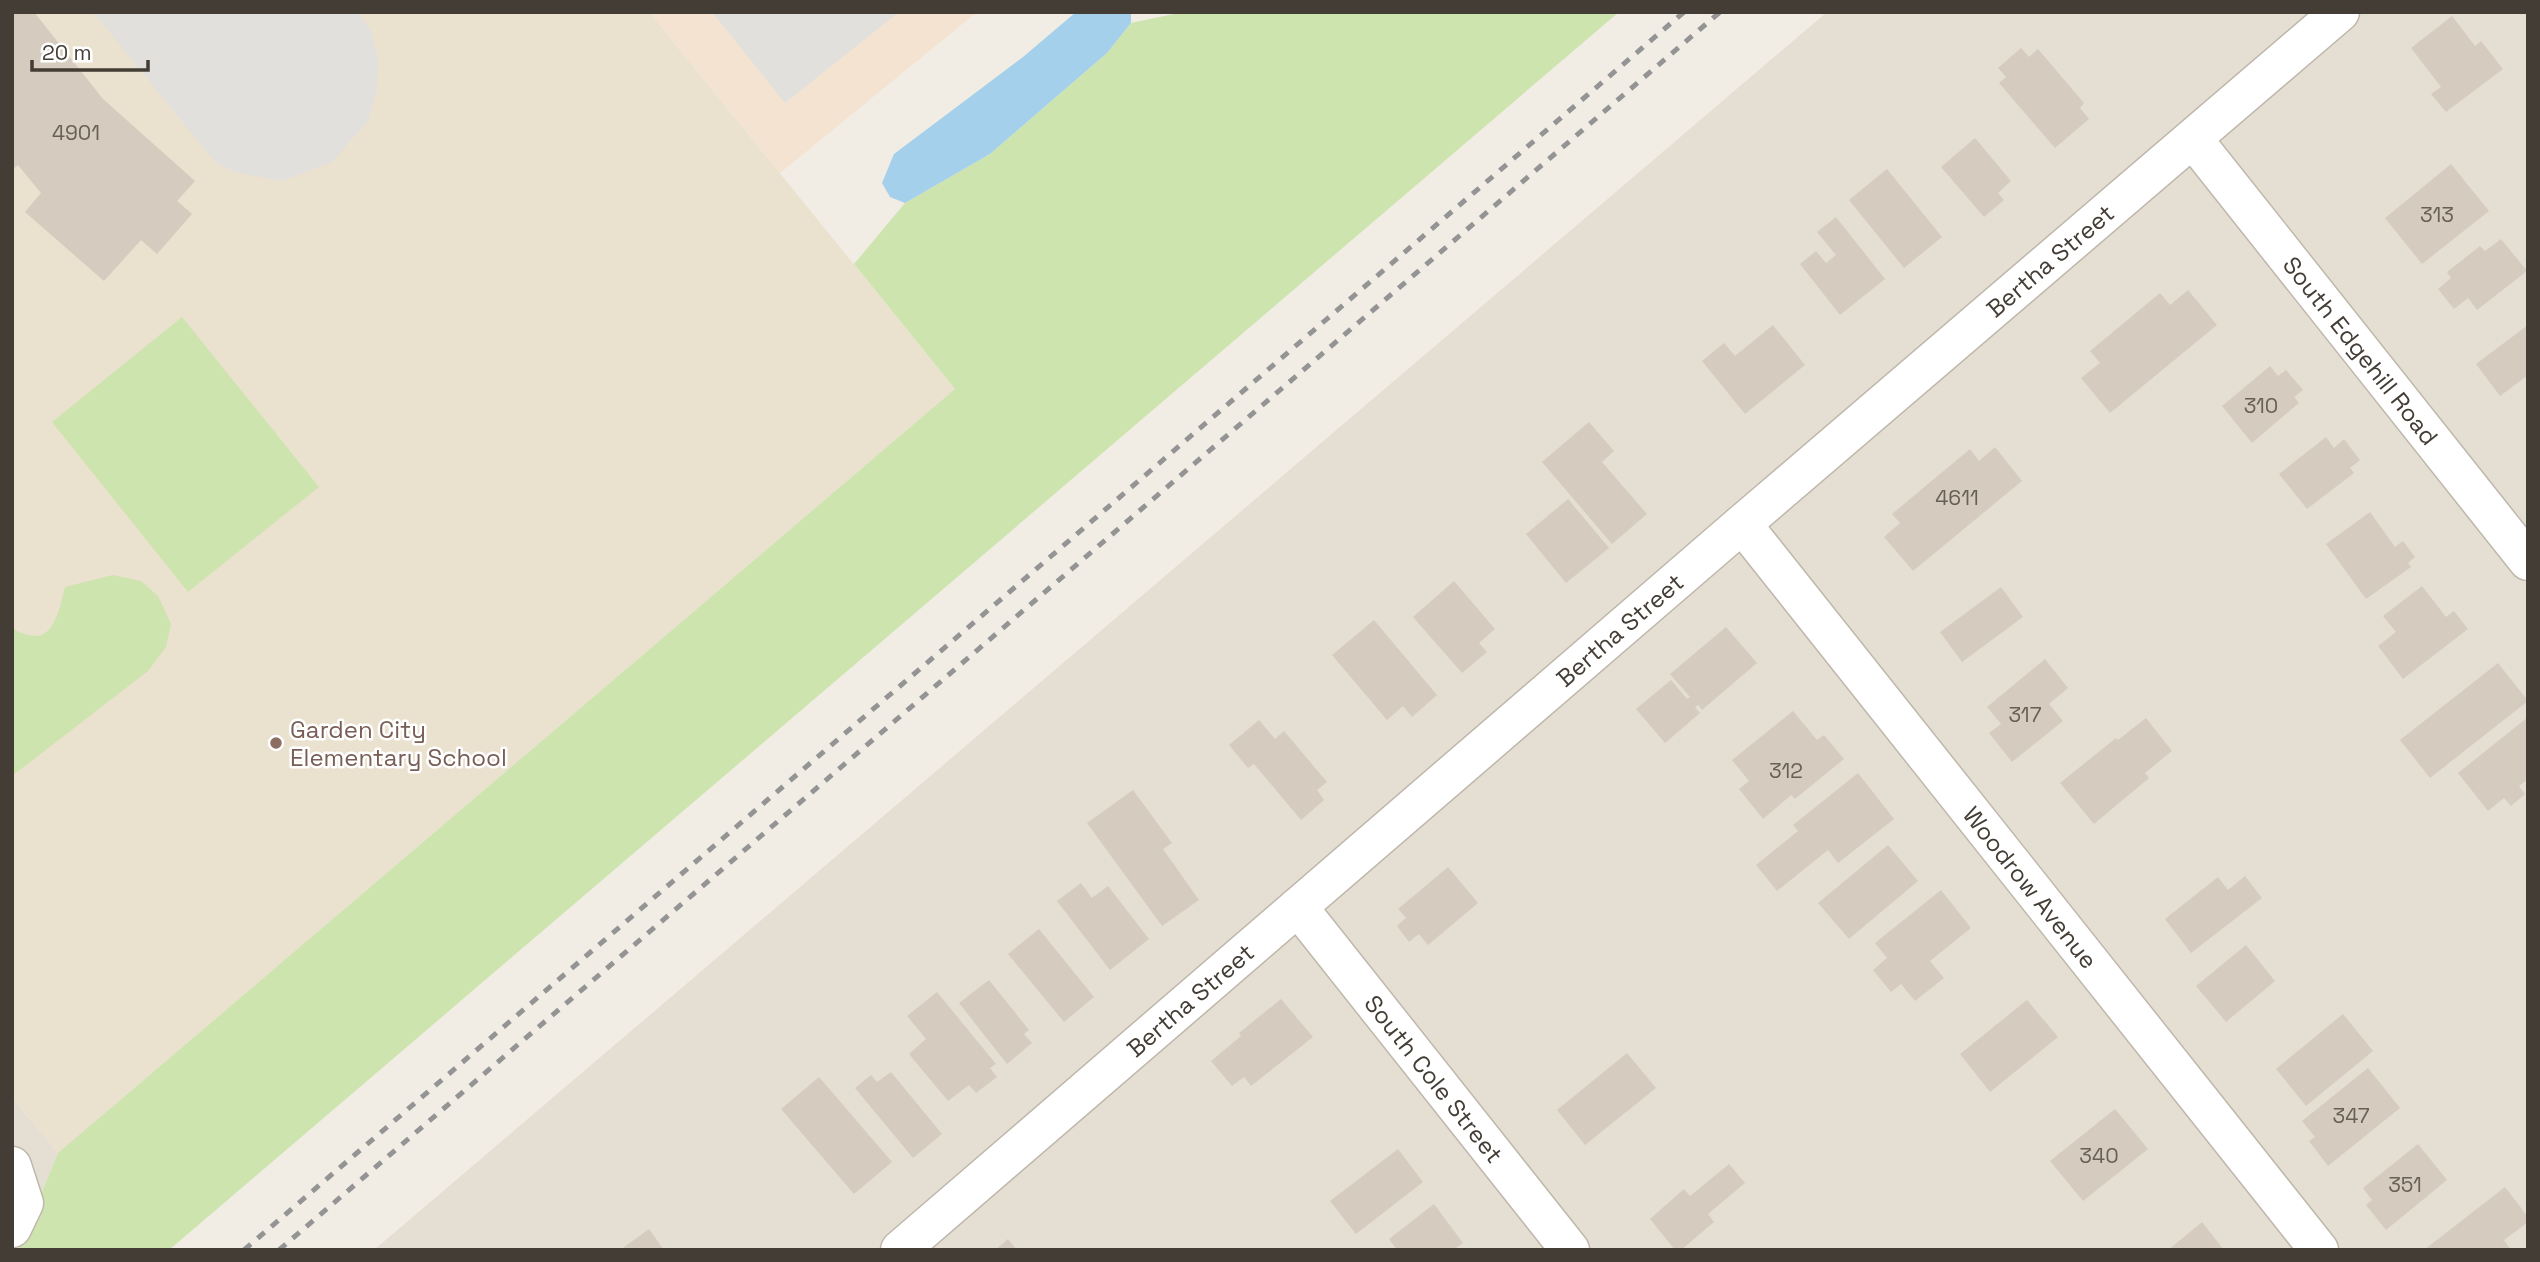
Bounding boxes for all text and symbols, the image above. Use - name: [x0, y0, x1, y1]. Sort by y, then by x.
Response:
- scale bar: [32, 28, 147, 72]
- text: 20 m: [42, 39, 92, 66]
- house number: 4901: [52, 119, 100, 146]
- street label: Bertha Street: [1980, 197, 2120, 324]
- house number: 313: [2420, 201, 2454, 228]
- street label: South Edgehill Road: [2277, 250, 2445, 451]
- house number: 310: [2244, 392, 2278, 419]
- house number: 4611: [1935, 484, 1979, 511]
- street label: Bertha Street: [1549, 566, 1690, 693]
- house number: 317: [2008, 701, 2042, 728]
- place label: Garden City Elementary School: [290, 714, 507, 773]
- marker: Garden City Elementary School: [268, 735, 284, 751]
- house number: 312: [1769, 757, 1803, 784]
- street label: Woodrow Avenue: [1957, 800, 2105, 975]
- street label: Bertha Street: [1120, 936, 1260, 1063]
- street label: South Cole Street: [1358, 988, 1510, 1169]
- house number: 347: [2333, 1102, 2370, 1129]
- house number: 340: [2079, 1142, 2119, 1169]
- house number: 351: [2388, 1171, 2422, 1198]

